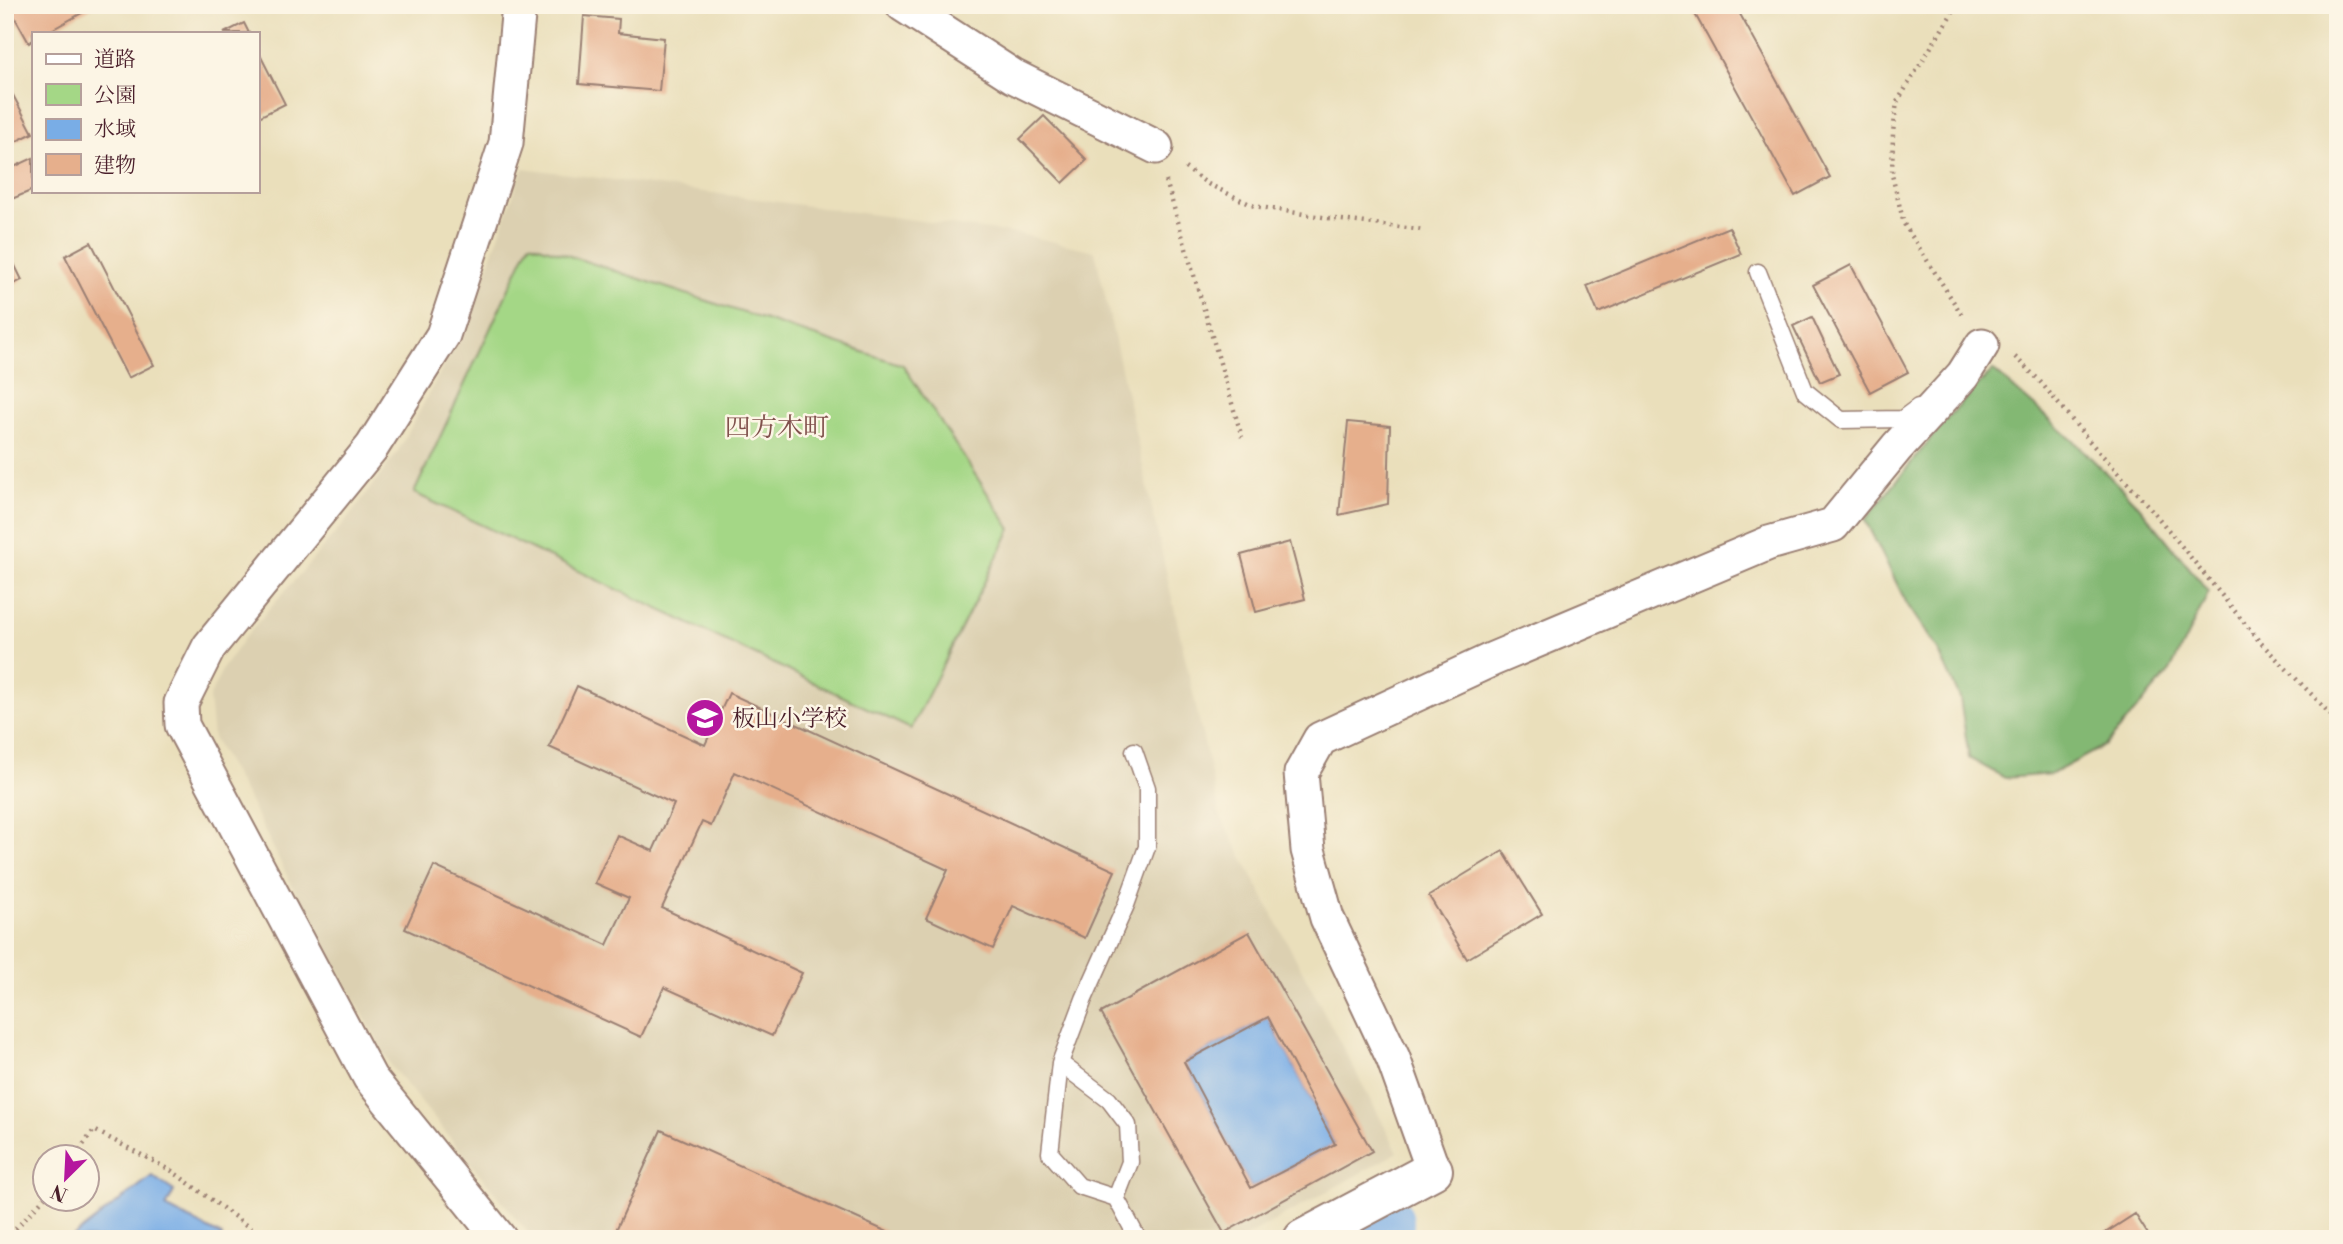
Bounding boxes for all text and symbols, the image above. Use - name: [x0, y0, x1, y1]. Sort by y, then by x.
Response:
- legend: [32, 32, 259, 192]
- text: 道路: [94, 47, 136, 73]
- text: 公園: [94, 83, 136, 109]
- text: 水域: [94, 117, 136, 143]
- text: 建物: [94, 153, 136, 179]
- district label: 四方木町: [725, 412, 829, 444]
- school or university icon: 板山小学校: [684, 697, 726, 739]
- place label: 板山小学校: [732, 705, 847, 733]
- north arrow: [32, 1142, 102, 1212]
- text: N: [48, 1179, 71, 1207]

